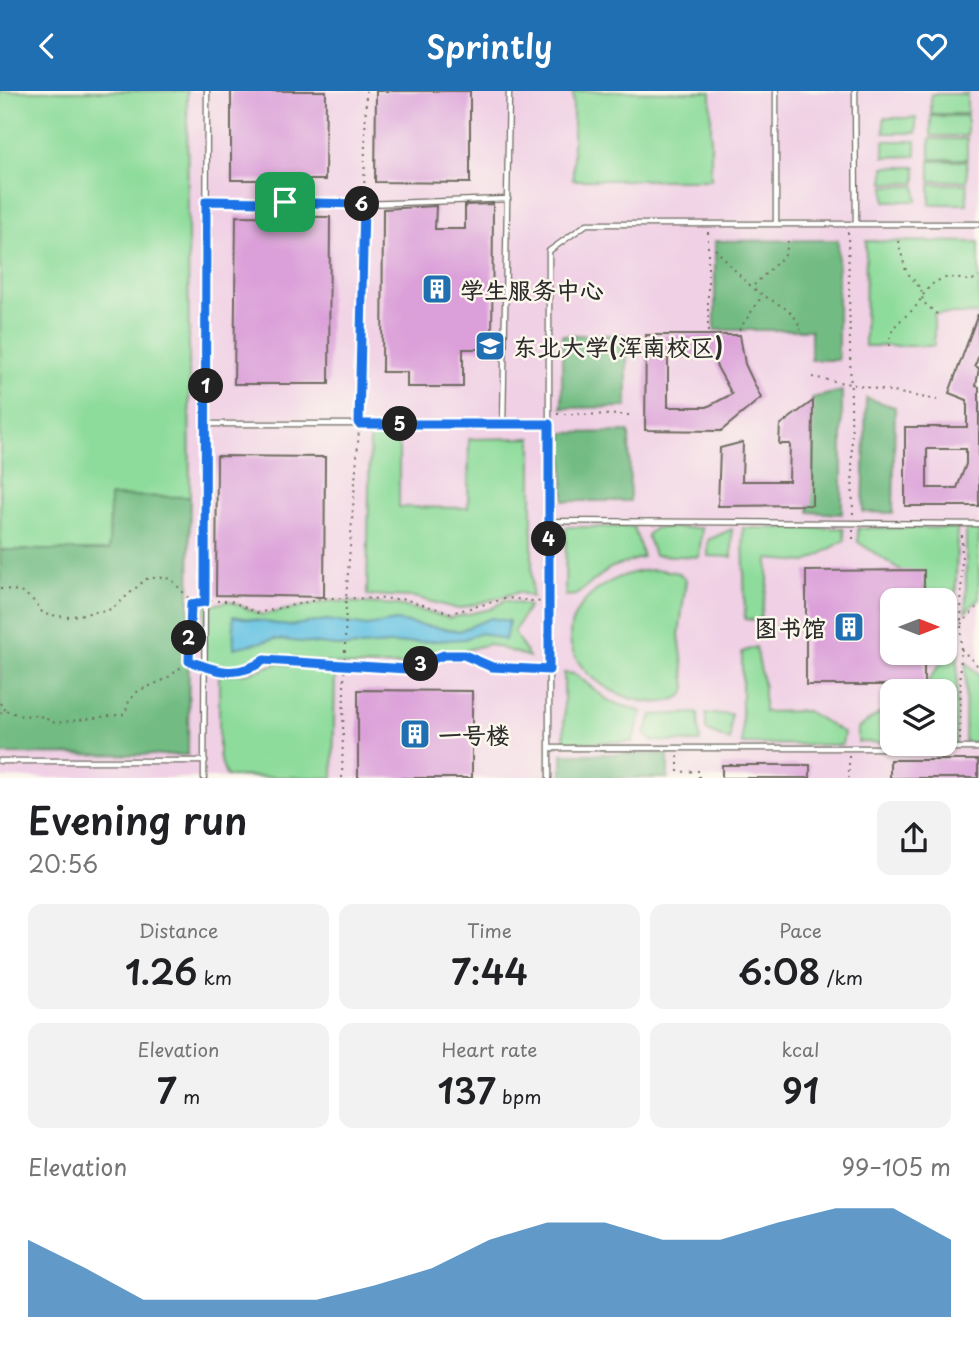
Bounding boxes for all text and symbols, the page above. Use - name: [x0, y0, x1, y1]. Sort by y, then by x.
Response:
- text: Sprintly: [426, 22, 553, 70]
- icon: back: [28, 27, 66, 65]
- icon: heart: [913, 27, 951, 65]
- pin: [255, 172, 315, 232]
- icon: arrive: [266, 183, 304, 221]
- pin: 6: [344, 187, 380, 221]
- text: 6: [355, 189, 368, 217]
- place label: 学生服务中心: [460, 271, 604, 307]
- building icon: 学生服务中心: [420, 272, 454, 306]
- place label: 东北大学(浑南校区): [513, 328, 723, 364]
- school or university icon: 东北大学(浑南校区): [473, 329, 507, 363]
- pin: 1: [188, 369, 224, 403]
- text: 1: [201, 371, 210, 399]
- pin: 5: [382, 407, 418, 441]
- text: 5: [393, 409, 406, 437]
- pin: 4: [532, 521, 566, 557]
- text: 4: [542, 524, 555, 552]
- north arrow: [880, 588, 957, 665]
- map controls: [880, 588, 957, 756]
- place label: 图书馆: [754, 609, 826, 645]
- building icon: 图书馆: [832, 610, 866, 644]
- pin: 2: [172, 621, 206, 655]
- text: 2: [182, 623, 195, 651]
- pin: 3: [404, 647, 438, 681]
- text: 3: [414, 649, 427, 677]
- button: layers: [880, 679, 957, 756]
- place label: 一号楼: [438, 716, 510, 752]
- building icon: 一号楼: [398, 717, 432, 751]
- text: Evening run: [28, 791, 247, 848]
- button: share: [877, 801, 951, 875]
- text: 20:56: [28, 846, 98, 881]
- text: Distance: [139, 916, 218, 944]
- text: Time: [467, 916, 512, 944]
- text: Pace: [779, 916, 822, 944]
- text: 1.26: [125, 944, 197, 997]
- text: 7:44: [451, 944, 528, 997]
- text: 6:08: [738, 944, 820, 997]
- text: km: [197, 963, 232, 991]
- text: /km: [820, 963, 863, 991]
- text: Elevation: [138, 1035, 219, 1063]
- text: Heart rate: [442, 1035, 537, 1063]
- text: kcal: [782, 1035, 819, 1063]
- text: 7: [157, 1063, 177, 1116]
- text: 137: [437, 1063, 496, 1116]
- text: 91: [782, 1063, 819, 1116]
- text: m: [177, 1082, 200, 1110]
- text: bpm: [496, 1082, 542, 1110]
- text: Elevation: [28, 1149, 127, 1184]
- text: 99–105 m: [842, 1149, 951, 1184]

